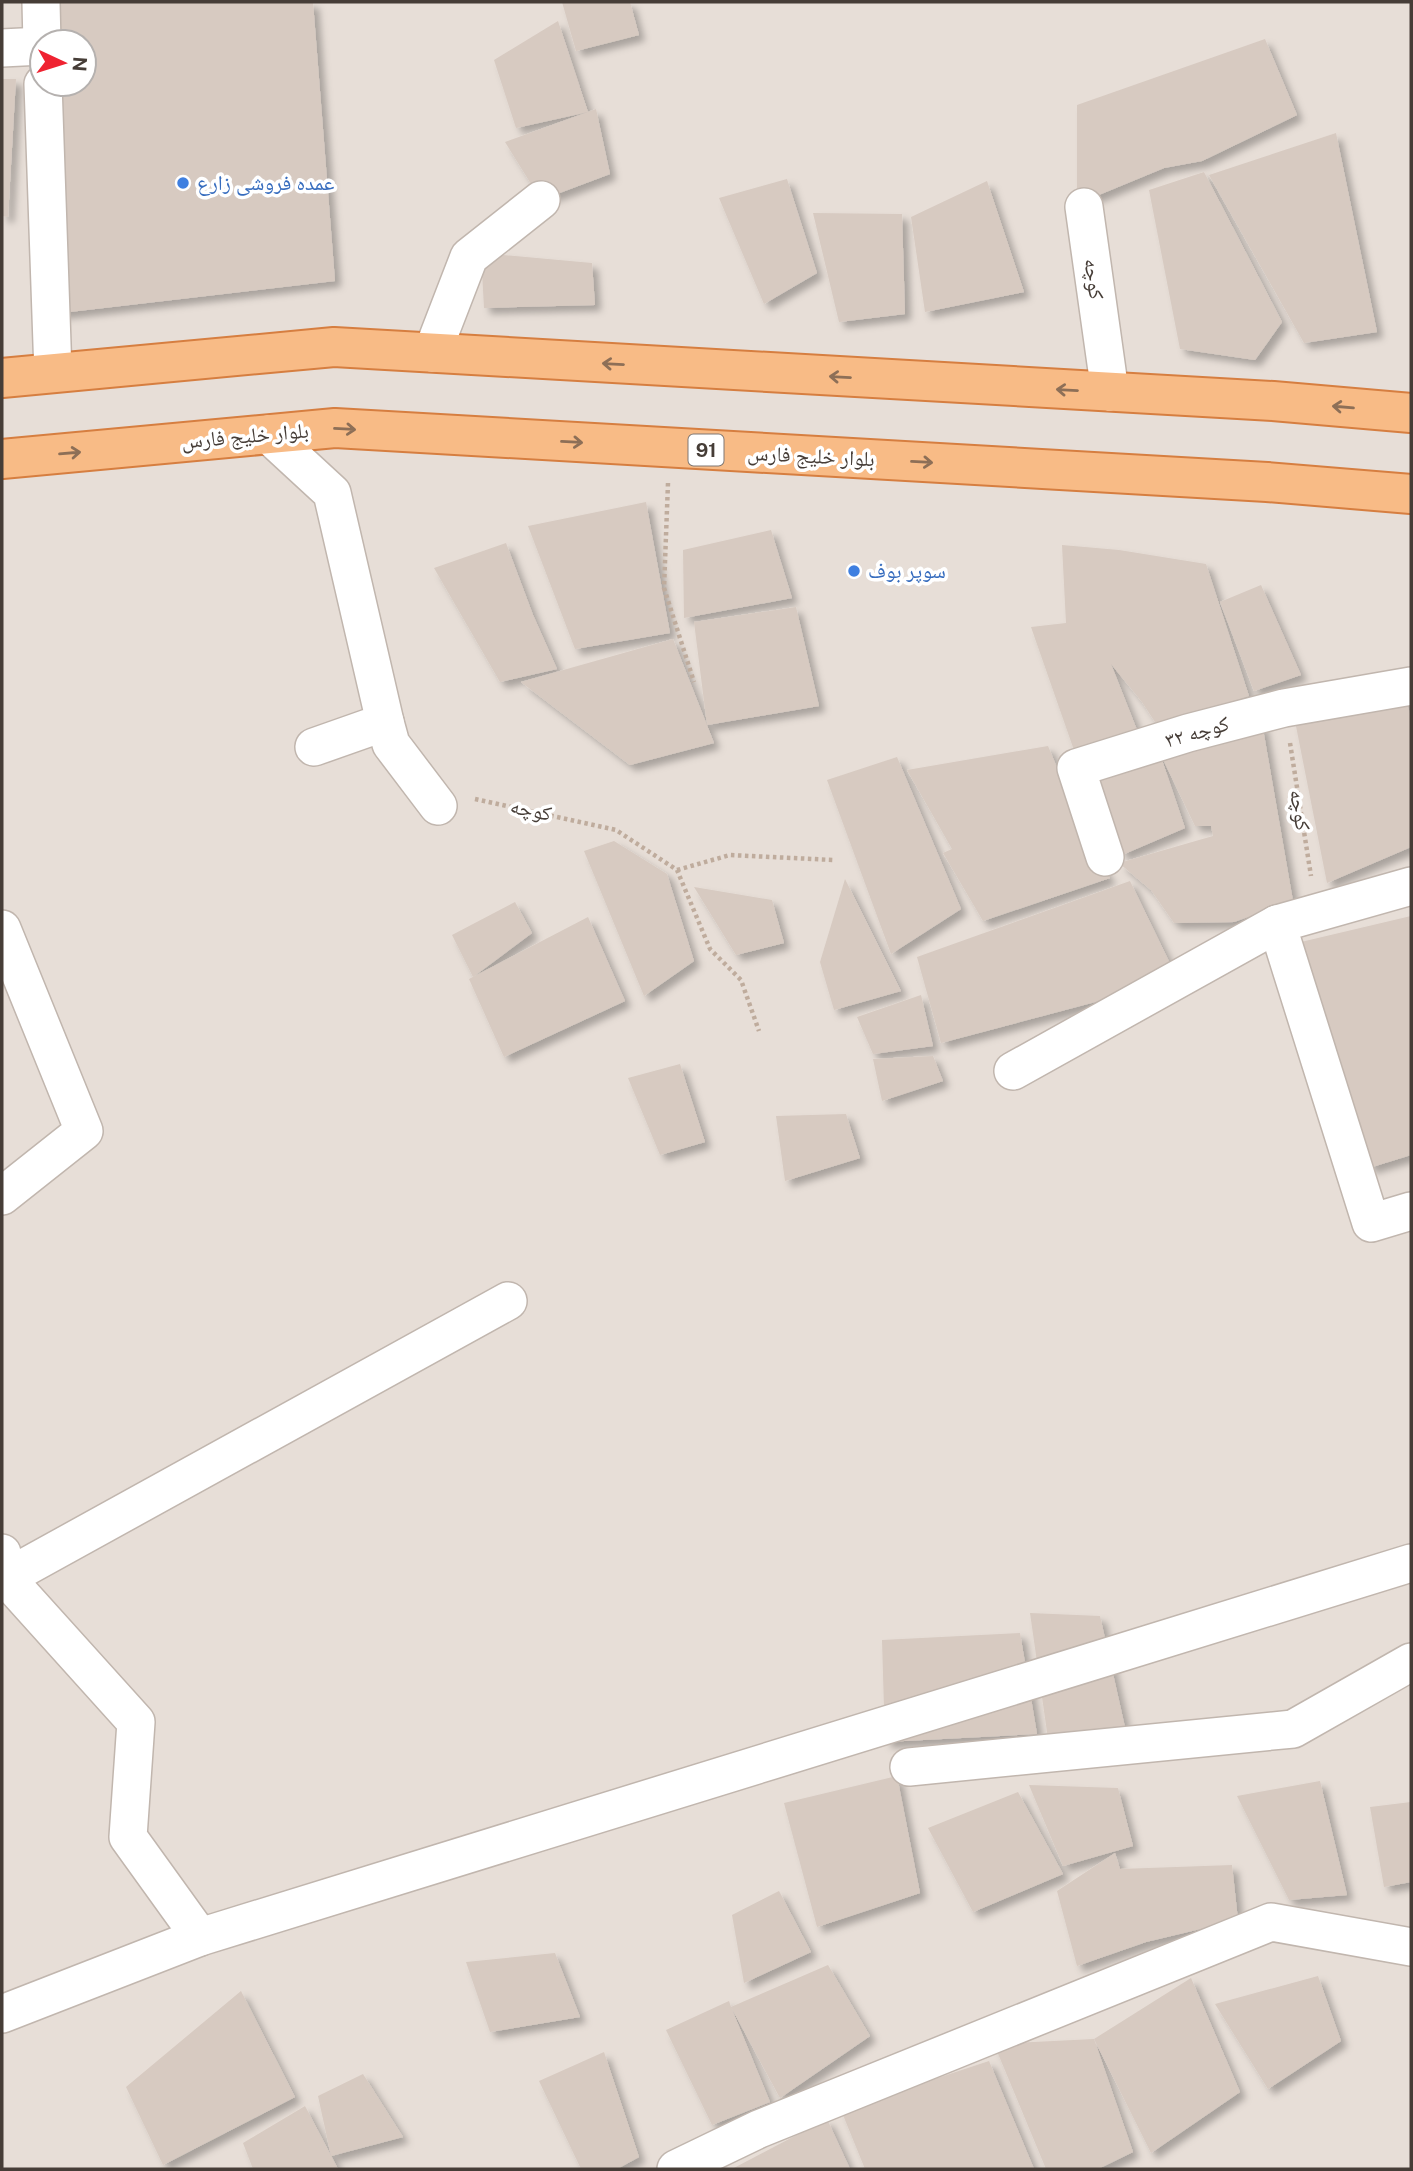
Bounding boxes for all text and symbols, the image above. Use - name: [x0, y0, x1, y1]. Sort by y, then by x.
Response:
- north arrow: [28, 28, 98, 98]
- text: N: [68, 56, 91, 72]
- place label: عمده فروشی زارع: [197, 170, 335, 196]
- marker: عمده فروشی زارع: [175, 175, 191, 191]
- street label: کوچه: [1079, 257, 1110, 301]
- one-way arrow: [602, 357, 625, 370]
- one-way arrow: [829, 370, 852, 383]
- one-way arrow: [1056, 383, 1079, 396]
- one-way arrow: [1332, 400, 1355, 413]
- street label: بلوار خلیج فارس: [180, 417, 310, 455]
- one-way arrow: [333, 422, 356, 435]
- road number: 91: [688, 435, 724, 466]
- one-way arrow: [560, 436, 583, 449]
- street label: بلوار خلیج فارس: [747, 440, 875, 472]
- one-way arrow: [58, 446, 81, 459]
- one-way arrow: [910, 456, 933, 469]
- place label: سوپر بوف: [868, 558, 946, 583]
- marker: سوپر بوف: [846, 563, 862, 579]
- street label: کوچه ۳۲: [1162, 710, 1232, 753]
- street label: کوچه: [1285, 788, 1316, 833]
- street label: کوچه: [508, 793, 554, 826]

